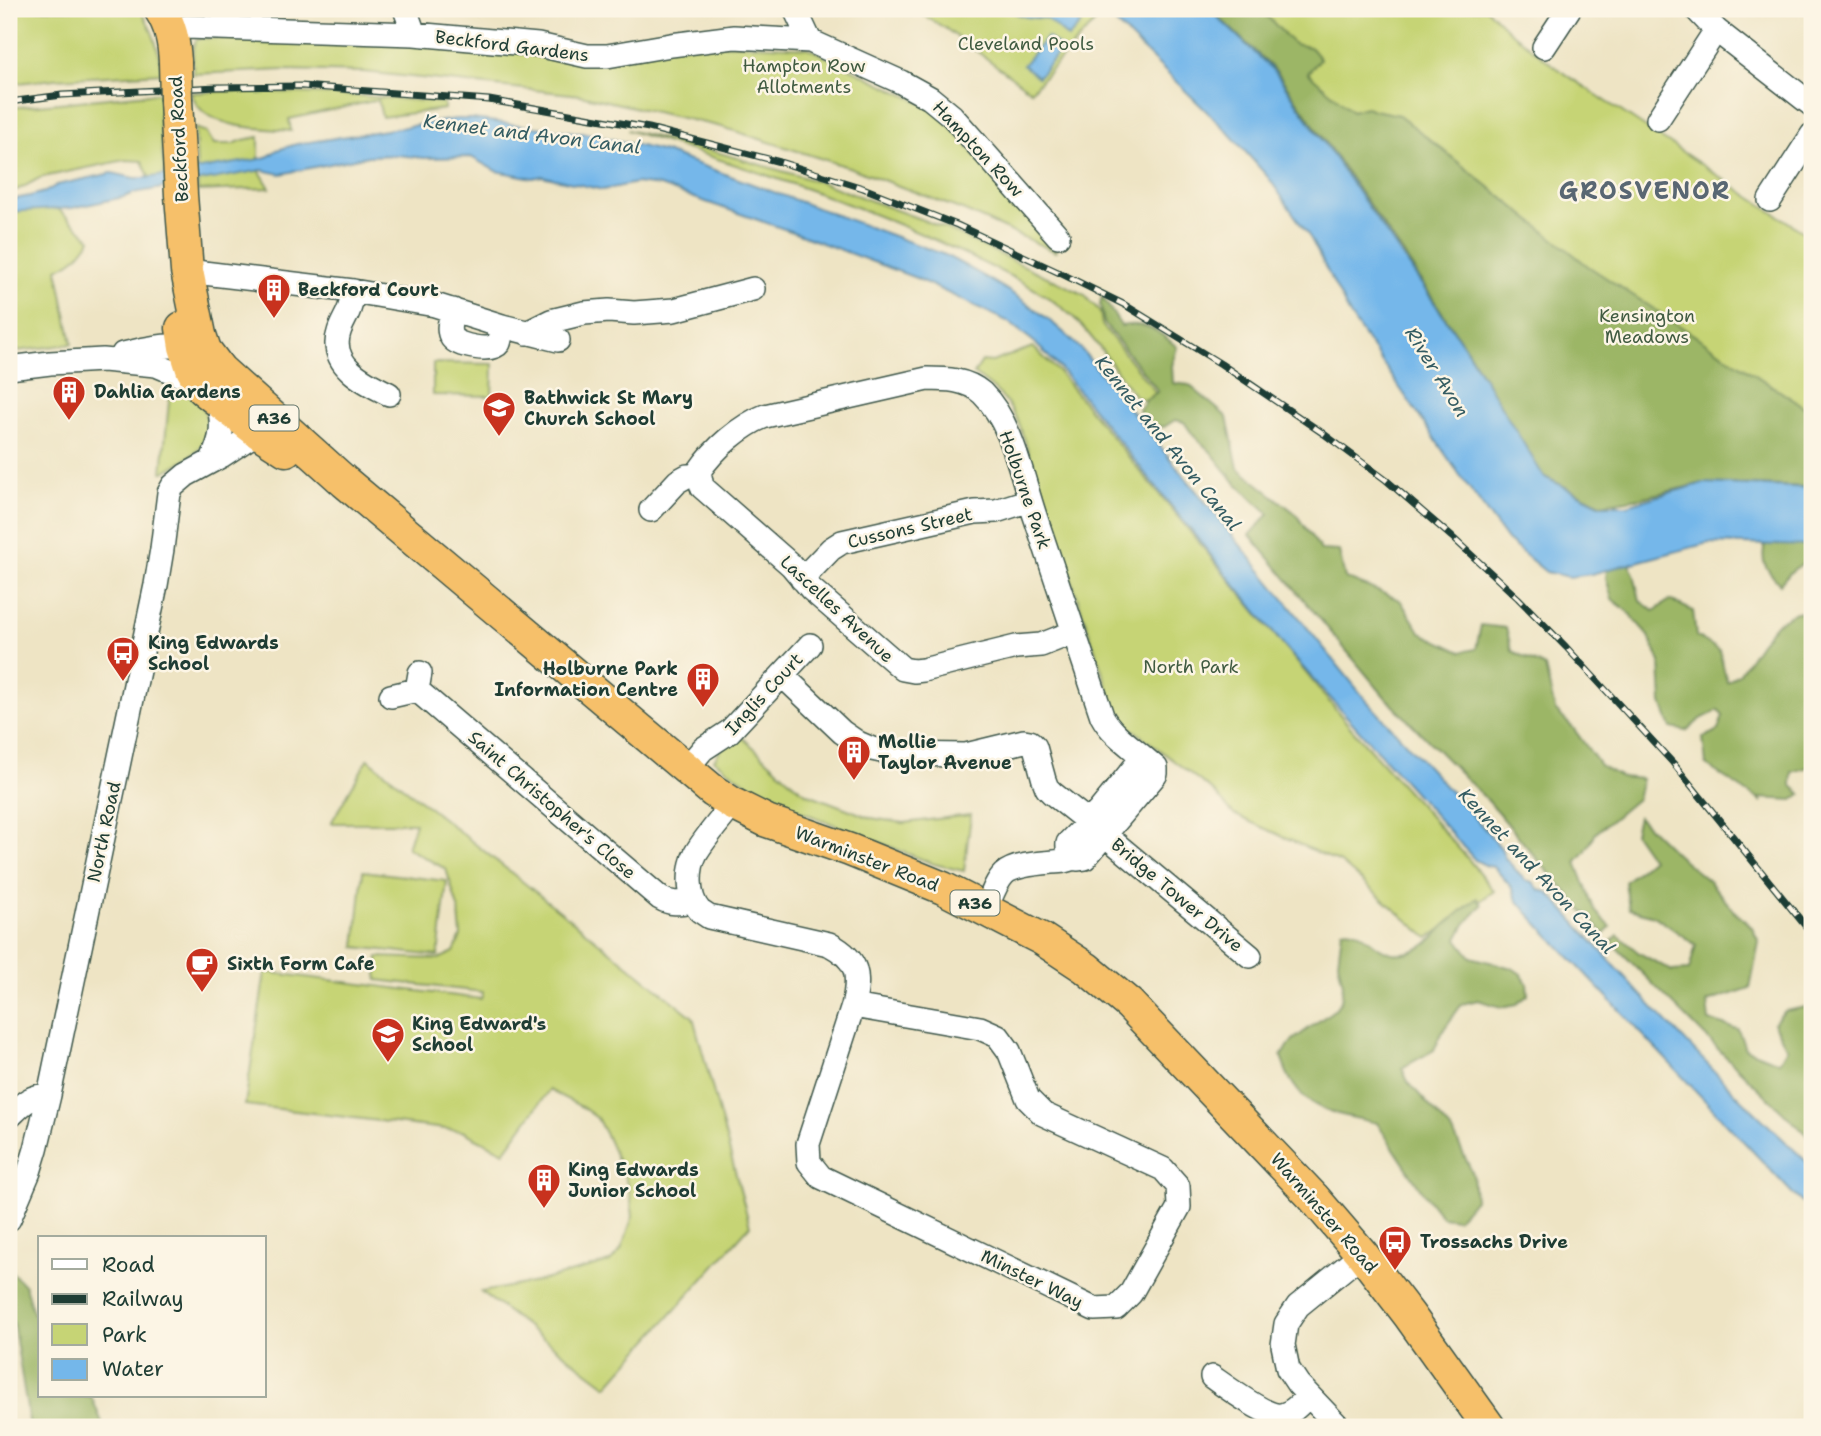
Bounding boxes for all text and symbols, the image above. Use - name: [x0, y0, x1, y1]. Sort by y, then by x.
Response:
- street label: Beckford Gardens: [434, 25, 590, 67]
- park label: Cleveland Pools: [958, 32, 1094, 56]
- park label: Hampton Row Allotments: [742, 54, 866, 99]
- street label: Beckford Road: [164, 75, 194, 203]
- street label: Hampton Row: [927, 96, 1029, 203]
- water label: Kennet and Avon Canal: [422, 108, 642, 160]
- district label: GROSVENOR: [1559, 175, 1731, 207]
- building icon: Beckford Court: [255, 271, 293, 320]
- place label: Beckford Court: [298, 278, 439, 302]
- park label: Kensington Meadows: [1599, 304, 1695, 349]
- water label: River Avon: [1399, 322, 1475, 422]
- water label: Kennet and Avon Canal: [1089, 350, 1247, 536]
- building icon: Dahlia Gardens: [50, 373, 88, 422]
- place label: Dahlia Gardens: [94, 380, 241, 404]
- place label: Bathwick St Mary Church School: [524, 386, 693, 431]
- school or university icon: Bathwick St Mary Church School: [480, 389, 518, 438]
- road number: A36: [250, 406, 298, 430]
- street label: Holburne Park: [993, 427, 1057, 553]
- street label: Cussons Street: [845, 502, 975, 554]
- street label: Lascelles Avenue: [775, 550, 899, 668]
- place label: King Edwards School: [148, 631, 279, 676]
- bus stop icon: King Edwards School: [104, 634, 142, 683]
- street label: Inglis Court: [720, 648, 808, 740]
- park label: North Park: [1143, 655, 1239, 679]
- place label: Holburne Park Information Centre: [494, 657, 678, 702]
- building icon: Holburne Park Information Centre: [684, 660, 722, 709]
- street label: Saint Christopher's Close: [463, 725, 641, 885]
- place label: Mollie Taylor Avenue: [878, 730, 1012, 775]
- building icon: Mollie Taylor Avenue: [835, 733, 873, 782]
- street label: North Road: [82, 779, 126, 885]
- water label: Kennet and Avon Canal: [1453, 782, 1621, 960]
- street label: Warminster Road: [792, 821, 942, 897]
- street label: Bridge Tower Drive: [1106, 833, 1248, 957]
- road number: A36: [950, 890, 1000, 916]
- cafe icon: Sixth Form Cafe: [183, 945, 221, 994]
- place label: Sixth Form Cafe: [227, 952, 375, 976]
- place label: King Edward's School: [412, 1012, 546, 1057]
- school or university icon: King Edward's School: [369, 1015, 407, 1064]
- street label: Warminster Road: [1265, 1148, 1383, 1278]
- place label: King Edwards Junior School: [568, 1158, 699, 1203]
- building icon: King Edwards Junior School: [525, 1161, 563, 1210]
- bus stop icon: Trossachs Drive: [1376, 1223, 1414, 1272]
- place label: Trossachs Drive: [1420, 1230, 1568, 1254]
- legend: [38, 1236, 266, 1398]
- street label: Minster Way: [977, 1244, 1087, 1314]
- text: Road: [102, 1251, 155, 1279]
- text: Railway: [102, 1285, 184, 1313]
- text: Park: [102, 1321, 147, 1349]
- text: Water: [102, 1355, 164, 1383]

